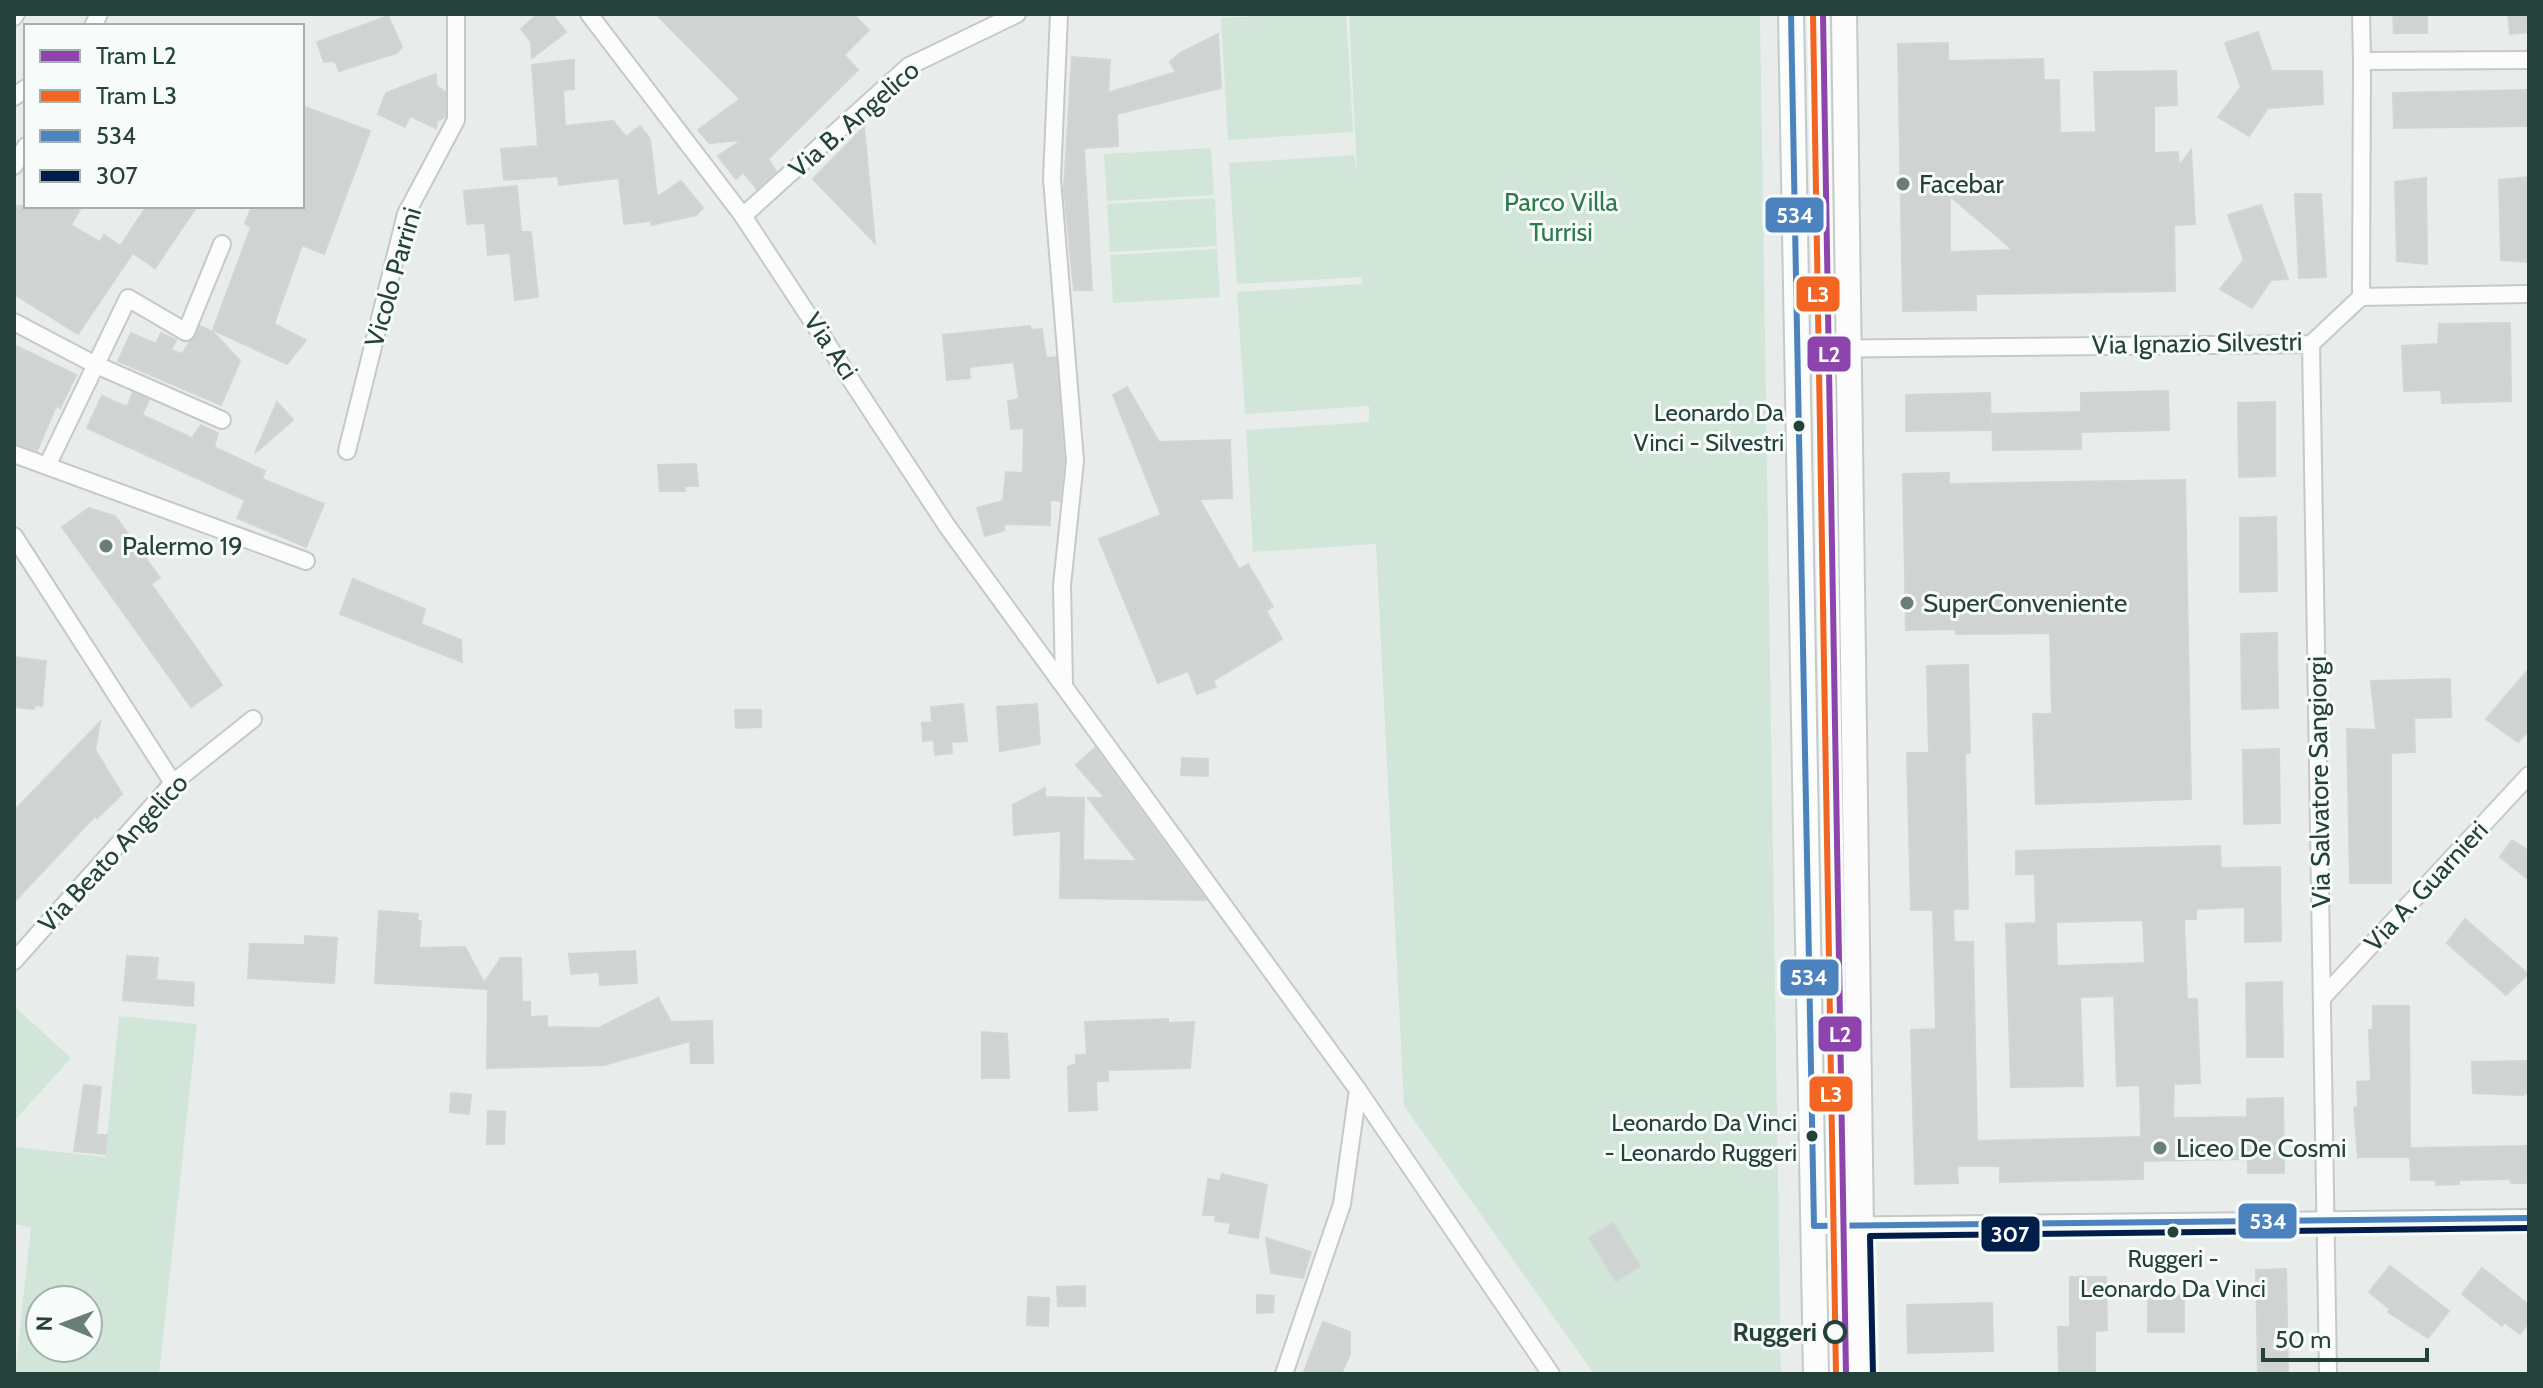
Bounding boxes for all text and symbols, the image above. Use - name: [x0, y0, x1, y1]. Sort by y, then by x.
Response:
- legend: [24, 24, 304, 208]
- text: Tram L2: [96, 41, 177, 70]
- street label: Via B. Angelico: [782, 54, 926, 184]
- text: Tram L3: [96, 81, 177, 110]
- text: 534: [96, 121, 136, 150]
- text: 307: [96, 161, 138, 190]
- place label: Facebar: [1919, 168, 2004, 200]
- marker: Facebar: [1894, 175, 1912, 193]
- park label: Parco Villa Turrisi: [1504, 186, 1618, 248]
- line badge: 534: [1764, 196, 1825, 234]
- text: 534: [1776, 202, 1814, 229]
- street label: Vicolo Parrini: [358, 204, 428, 350]
- line badge: L3: [1795, 275, 1841, 313]
- text: L3: [1807, 281, 1829, 308]
- street label: Via Aci: [797, 306, 865, 386]
- street label: Via Ignazio Silvestri: [2091, 325, 2303, 361]
- line badge: L2: [1806, 335, 1852, 373]
- text: L2: [1818, 341, 1840, 368]
- place label: Leonardo Da Vinci - Silvestri: [1634, 398, 1784, 457]
- marker: Leonardo Da Vinci - Silvestri: [1791, 418, 1807, 434]
- place label: Palermo 19: [122, 530, 243, 562]
- marker: Palermo 19: [97, 537, 115, 555]
- place label: SuperConveniente: [1923, 587, 2127, 619]
- marker: SuperConveniente: [1898, 594, 1916, 612]
- street label: Via Salvatore Sangiorgi: [2301, 656, 2337, 908]
- street label: Via Beato Angelico: [31, 767, 195, 939]
- street label: Via A. Guarnieri: [2357, 814, 2495, 958]
- line badge: 534: [1779, 958, 1840, 997]
- text: 534: [1790, 964, 1828, 991]
- line badge: L2: [1817, 1015, 1863, 1053]
- text: L2: [1829, 1021, 1851, 1048]
- line badge: L3: [1808, 1075, 1854, 1113]
- text: L3: [1820, 1081, 1842, 1108]
- place label: Leonardo Da Vinci - Leonardo Ruggeri: [1604, 1108, 1797, 1167]
- marker: Leonardo Da Vinci - Leonardo Ruggeri: [1804, 1128, 1820, 1144]
- place label: Liceo De Cosmi: [2176, 1132, 2347, 1164]
- marker: Liceo De Cosmi: [2151, 1139, 2169, 1157]
- line badge: 534: [2237, 1202, 2298, 1240]
- text: 534: [2249, 1208, 2287, 1235]
- line badge: 307: [1980, 1215, 2041, 1253]
- text: 307: [1991, 1221, 2030, 1248]
- marker: Ruggeri - Leonardo Da Vinci: [2165, 1224, 2181, 1240]
- place label: Ruggeri - Leonardo Da Vinci: [2080, 1244, 2266, 1303]
- north arrow: [24, 1284, 104, 1364]
- scale bar: [2263, 1312, 2427, 1362]
- text: N: [31, 1316, 58, 1332]
- place label: Ruggeri: [1733, 1316, 1817, 1348]
- marker: Ruggeri: [1824, 1321, 1846, 1343]
- text: 50 m: [2275, 1325, 2331, 1354]

